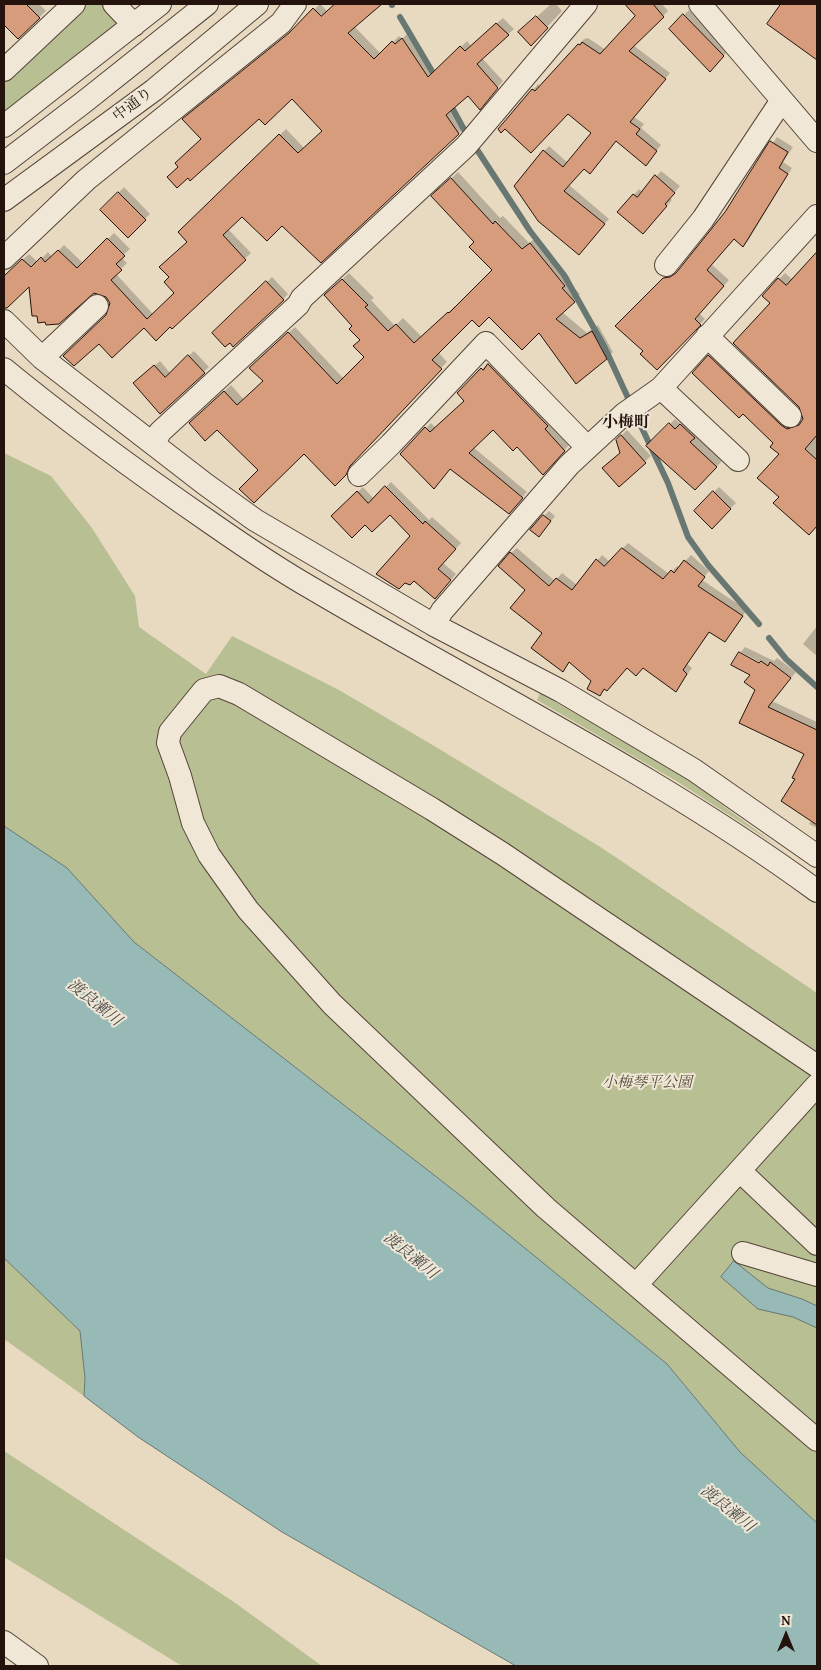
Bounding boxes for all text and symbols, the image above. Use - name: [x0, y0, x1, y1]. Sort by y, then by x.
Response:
- street label: 中通り: [110, 84, 156, 126]
- district label: 小梅町: [602, 413, 650, 433]
- water label: 渡良瀬川: [63, 975, 125, 1031]
- park label: 小梅琴平公園: [602, 1074, 692, 1092]
- water label: 渡良瀬川: [379, 1228, 441, 1284]
- water label: 渡良瀬川: [696, 1481, 758, 1537]
- north arrow: [761, 1610, 811, 1660]
- text: N: [781, 1610, 791, 1630]

